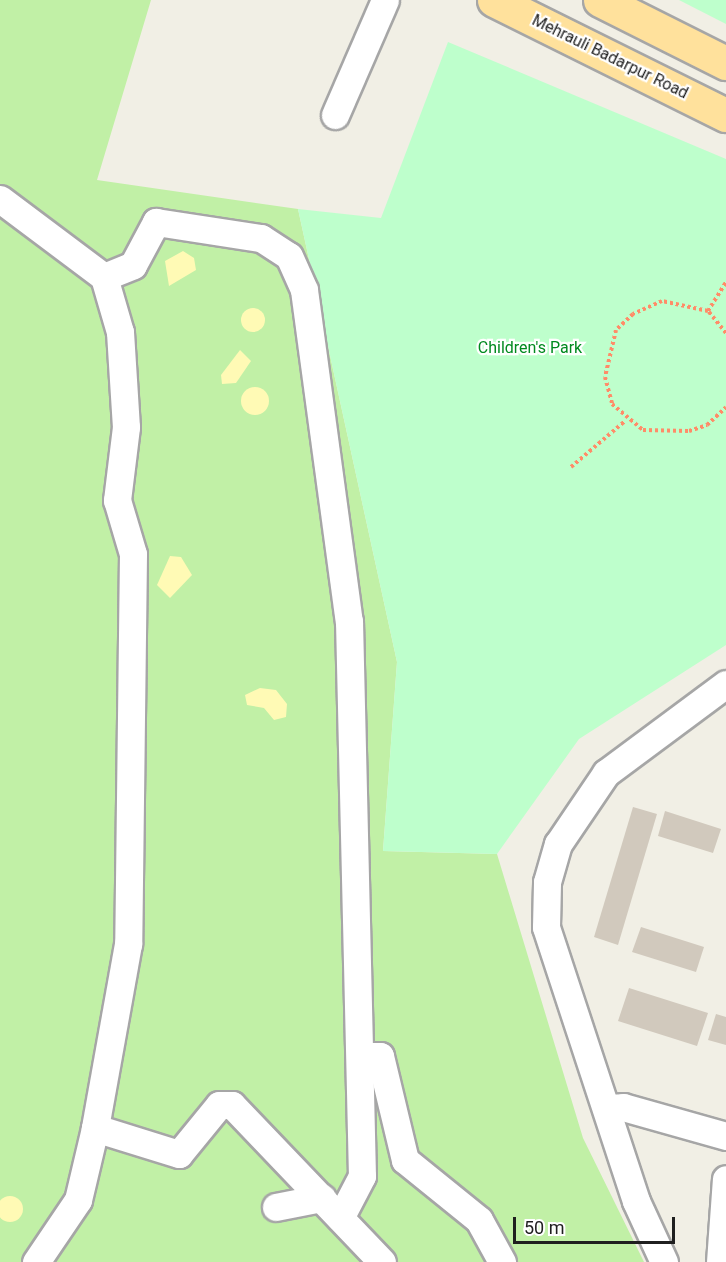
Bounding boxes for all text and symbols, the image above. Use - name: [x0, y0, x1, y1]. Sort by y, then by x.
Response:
- street label: Mehrauli Badarpur Road: [529, 11, 691, 103]
- park label: Children's Park: [478, 338, 582, 358]
- scale bar: [516, 1205, 678, 1243]
- text: 50 m: [524, 1217, 564, 1238]

